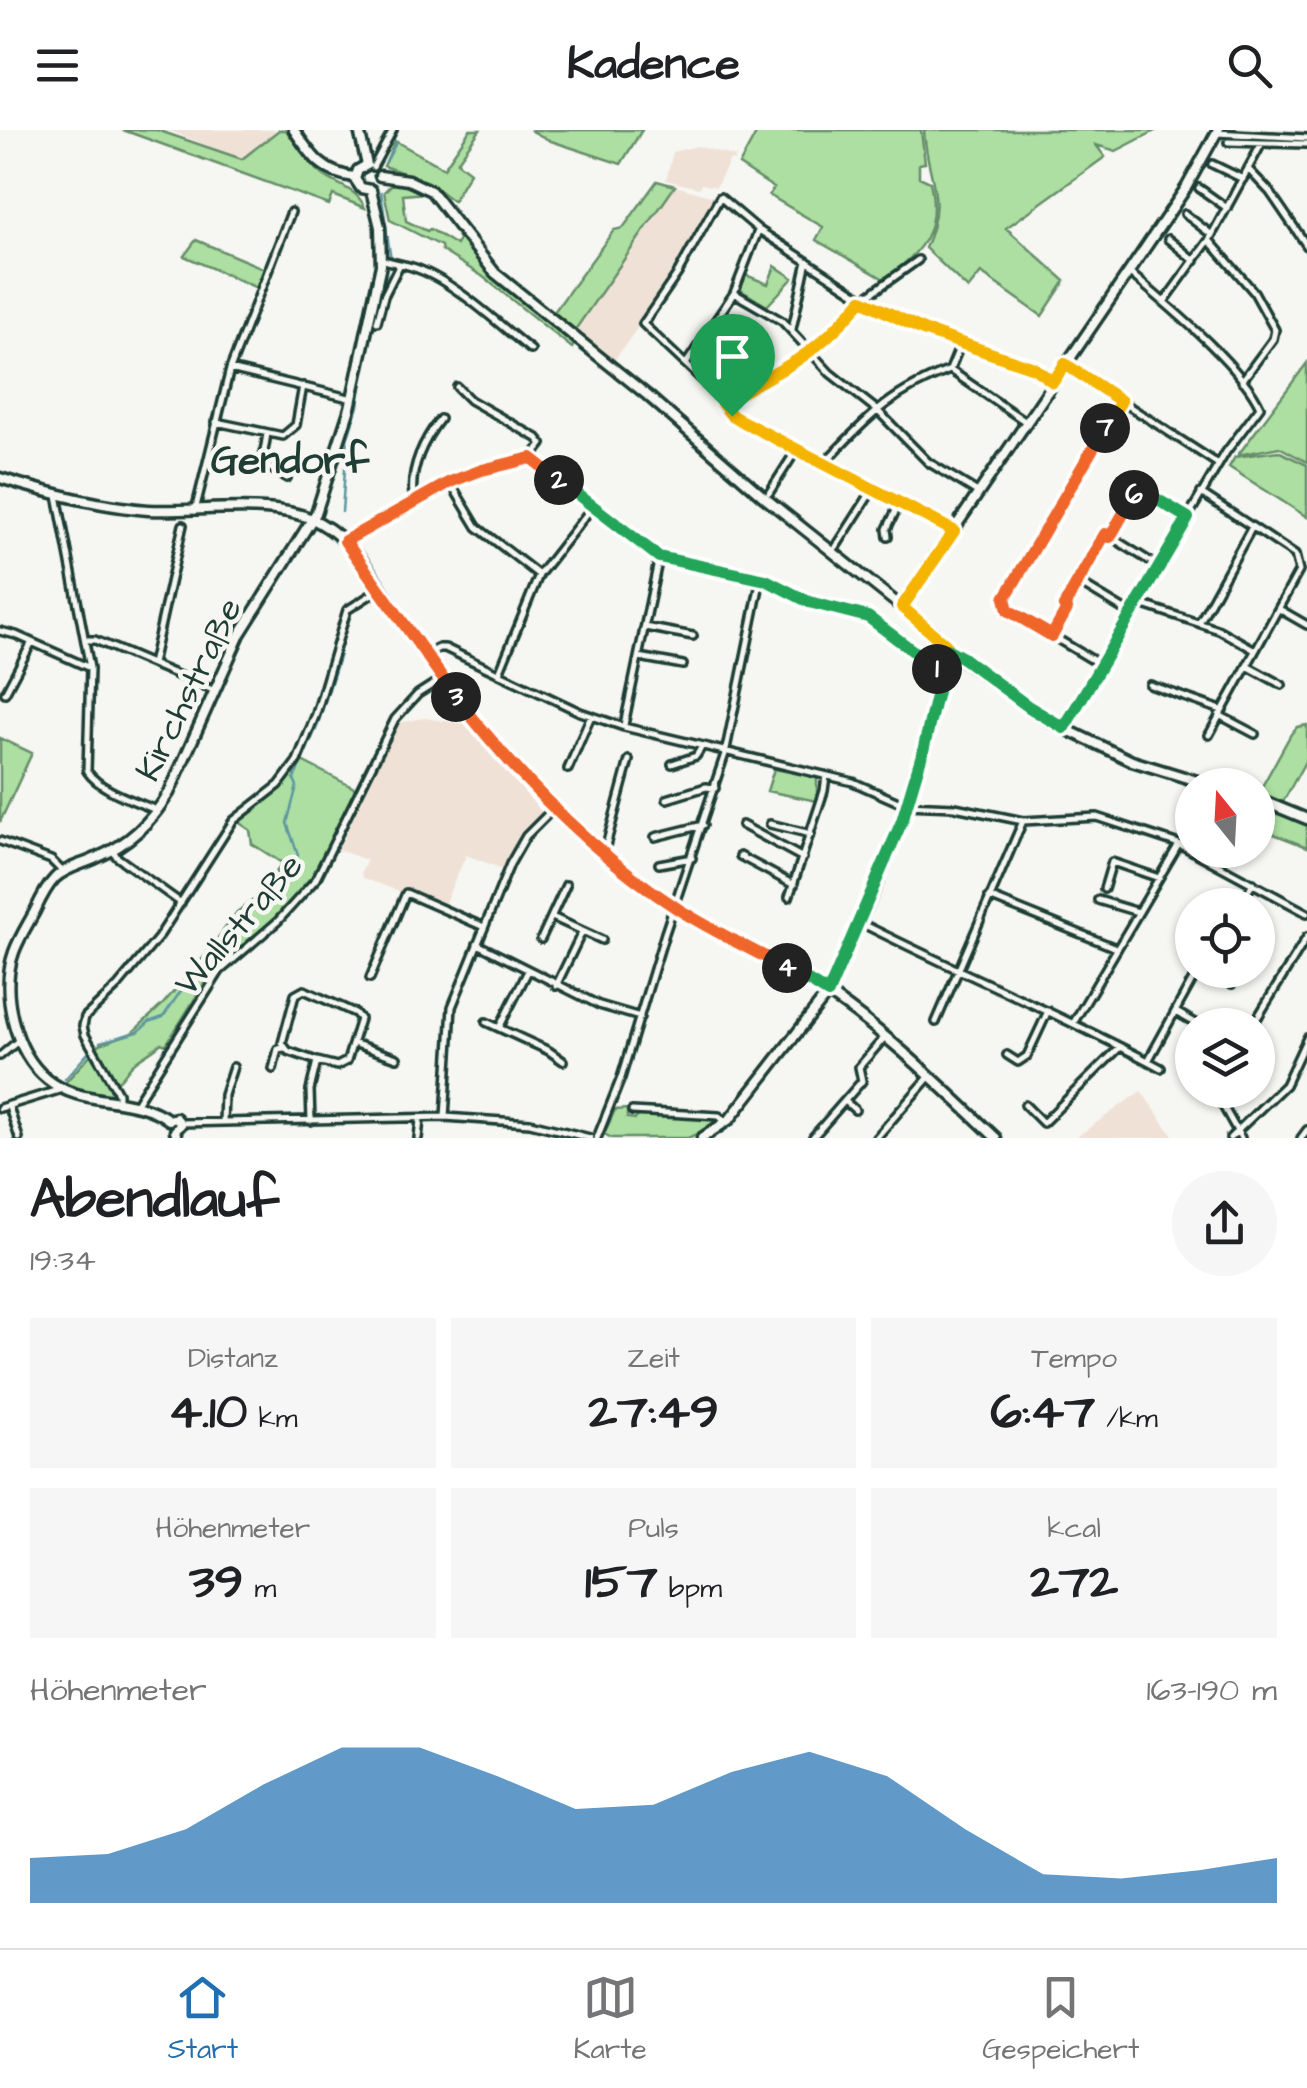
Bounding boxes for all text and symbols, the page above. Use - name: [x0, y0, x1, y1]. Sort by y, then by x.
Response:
- text: Kadence: [567, 34, 740, 96]
- icon: menu: [30, 38, 85, 93]
- icon: search: [1222, 38, 1277, 93]
- pin: [690, 314, 775, 417]
- icon: arrive: [705, 329, 760, 384]
- pin: 7: [1080, 403, 1130, 453]
- text: 7: [1096, 408, 1114, 447]
- district label: Gendorf: [211, 434, 370, 489]
- pin: 2: [534, 455, 584, 505]
- text: 2: [551, 460, 567, 499]
- pin: 6: [1109, 470, 1159, 520]
- text: 6: [1125, 475, 1143, 514]
- street label: Kirchstraße: [124, 590, 255, 789]
- pin: 1: [912, 644, 962, 694]
- text: 1: [935, 649, 939, 688]
- pin: 3: [431, 672, 481, 722]
- text: 3: [449, 677, 463, 716]
- north arrow: [1175, 768, 1275, 868]
- map controls: [1175, 768, 1275, 1108]
- street label: Wallstraße: [163, 843, 315, 1007]
- button: locate: [1175, 888, 1275, 988]
- pin: 4: [762, 943, 812, 993]
- text: 4: [777, 948, 797, 987]
- button: layers: [1175, 1008, 1275, 1108]
- text: Abendlauf: [30, 1162, 279, 1238]
- button: share: [1172, 1171, 1277, 1276]
- text: 19:34: [30, 1238, 96, 1283]
- text: Distanz: [188, 1339, 278, 1378]
- text: Zeit: [627, 1339, 680, 1378]
- text: Tempo: [1031, 1339, 1117, 1378]
- text: 4.10: [168, 1378, 247, 1447]
- text: 27:49: [588, 1378, 719, 1447]
- text: 6:47: [990, 1378, 1095, 1447]
- text: km: [247, 1399, 297, 1438]
- text: /km: [1095, 1399, 1158, 1438]
- text: Höhenmeter: [156, 1509, 310, 1548]
- text: Puls: [628, 1509, 679, 1548]
- text: kcal: [1047, 1509, 1101, 1548]
- text: 39: [189, 1548, 243, 1617]
- text: 157: [585, 1548, 658, 1617]
- text: 272: [1030, 1548, 1118, 1617]
- text: m: [243, 1569, 276, 1608]
- text: bpm: [658, 1569, 722, 1608]
- text: Höhenmeter: [30, 1668, 207, 1713]
- text: 163–190 m: [1146, 1668, 1277, 1713]
- tab: Start: [168, 1970, 238, 2069]
- tab: Karte: [574, 1970, 647, 2069]
- tab: Gespeichert: [982, 1970, 1139, 2069]

